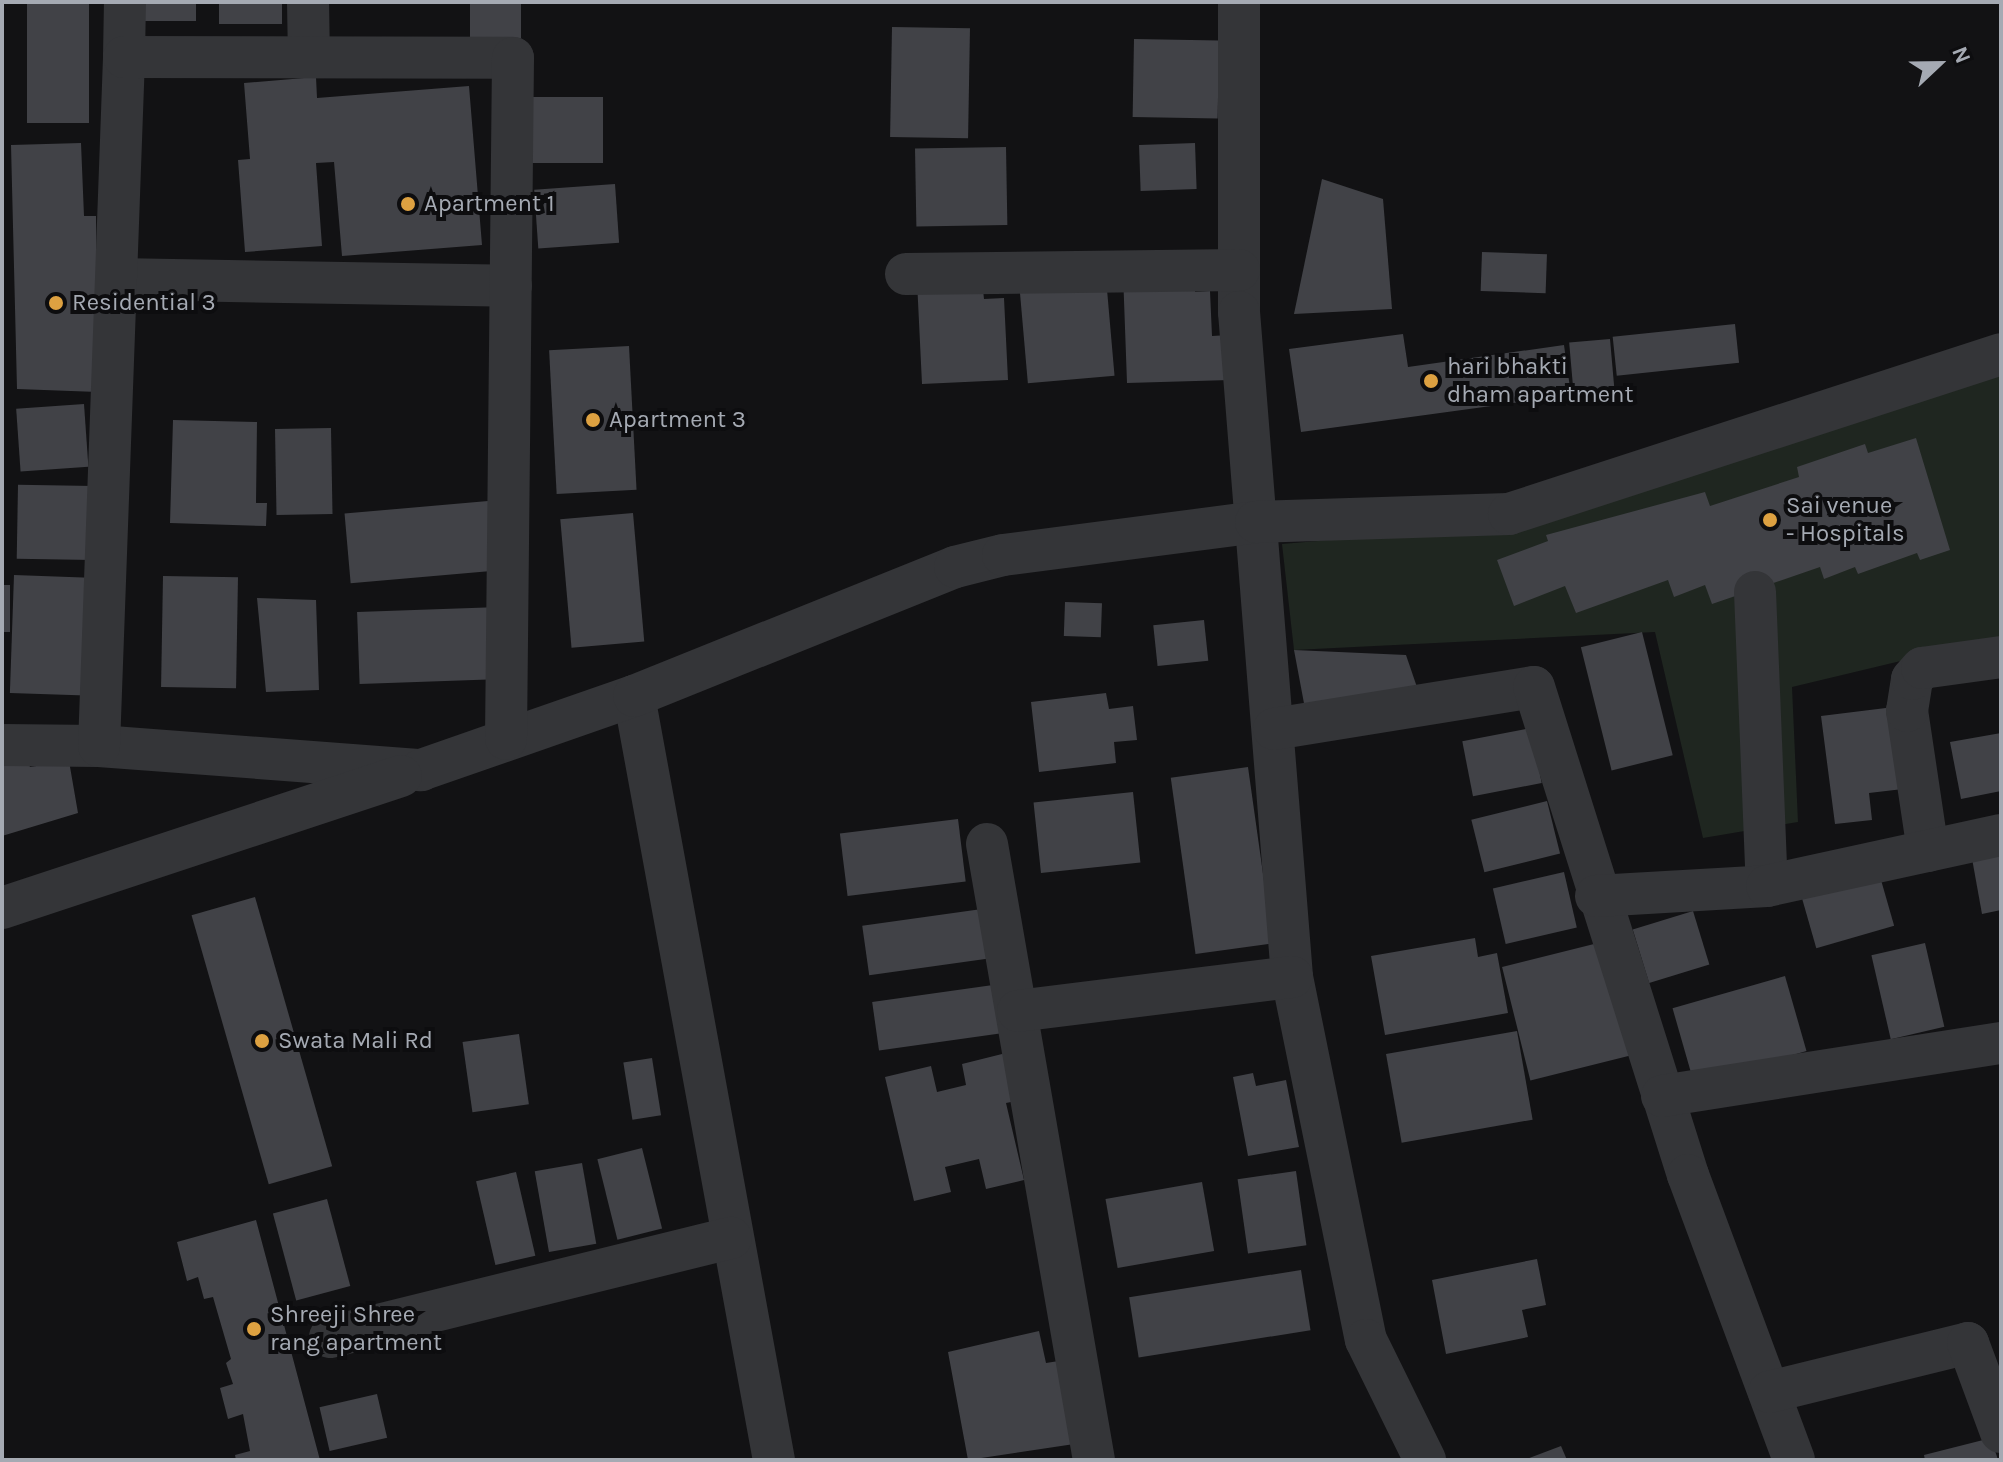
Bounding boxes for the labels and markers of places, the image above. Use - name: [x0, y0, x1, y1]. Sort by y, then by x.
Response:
- place label: Apartment 1: [424, 190, 555, 218]
- marker: Apartment 1: [399, 195, 417, 213]
- place label: Residential 3: [72, 289, 216, 317]
- marker: Residential 3: [47, 294, 65, 312]
- place label: hari bhakti dham apartment: [1447, 353, 1634, 409]
- marker: hari bhakti dham apartment: [1422, 372, 1440, 390]
- place label: Apartment 3: [609, 406, 746, 434]
- marker: Apartment 3: [584, 411, 602, 429]
- place label: Sai venue - Hospitals: [1786, 492, 1905, 548]
- marker: Sai venue - Hospitals: [1761, 511, 1779, 529]
- place label: Swata Mali Rd: [278, 1027, 433, 1055]
- marker: Swata Mali Rd: [253, 1032, 271, 1050]
- place label: Shreeji Shree rang apartment: [270, 1301, 442, 1357]
- marker: Shreeji Shree rang apartment: [245, 1320, 263, 1338]

